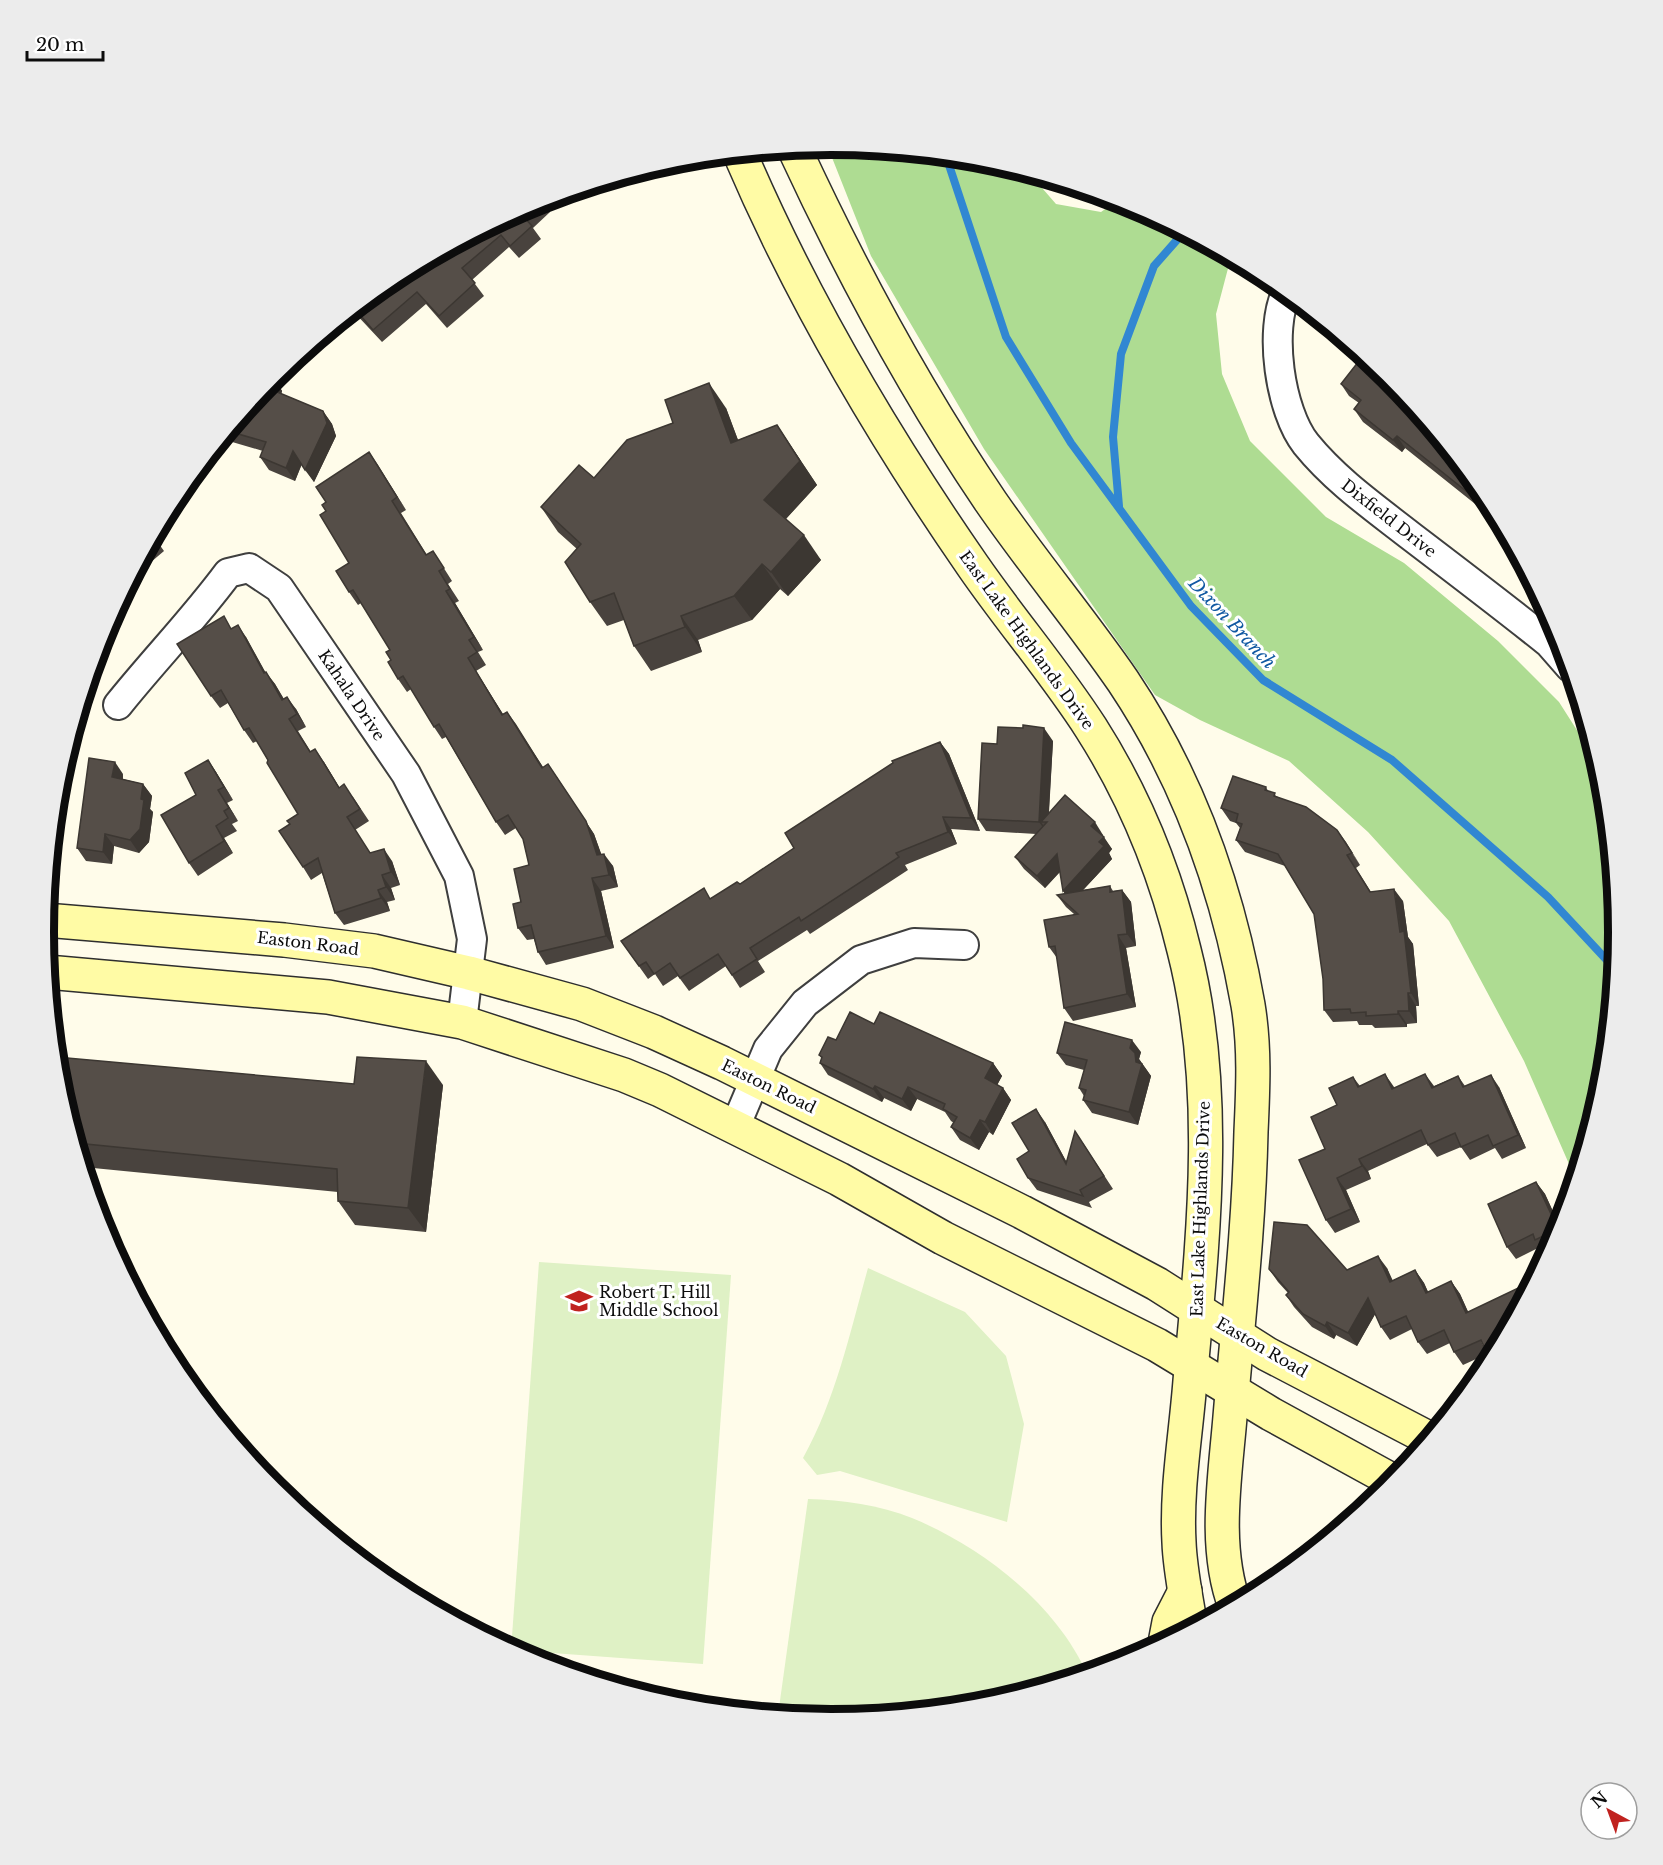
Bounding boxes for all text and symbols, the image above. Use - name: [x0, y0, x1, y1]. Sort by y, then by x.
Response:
- scale bar: [27, 24, 104, 62]
- text: 20 m: [36, 34, 84, 56]
- street label: Dixfield Drive: [1337, 475, 1441, 561]
- street label: East Lake Highlands Drive: [955, 547, 1099, 733]
- water label: Dixon Branch: [1183, 572, 1280, 673]
- street label: Kahala Drive: [314, 646, 390, 744]
- street label: Easton Road: [256, 927, 360, 959]
- street label: Easton Road: [719, 1055, 820, 1118]
- street label: East Lake Highlands Drive: [1186, 1101, 1214, 1317]
- place label: Robert T. Hill Middle School: [599, 1282, 719, 1320]
- school or university icon: Robert T. Hill Middle School: [564, 1286, 594, 1316]
- street label: Easton Road: [1213, 1313, 1312, 1381]
- north arrow: [1579, 1781, 1639, 1841]
- text: N: [1587, 1787, 1611, 1812]

